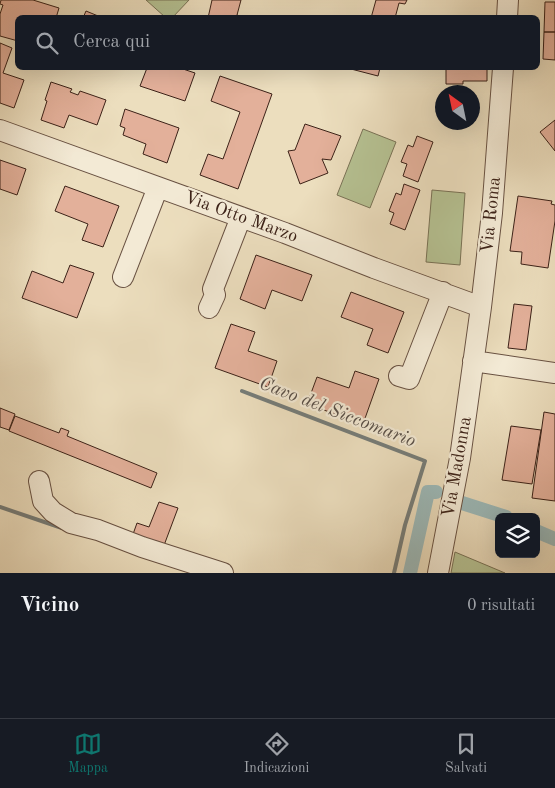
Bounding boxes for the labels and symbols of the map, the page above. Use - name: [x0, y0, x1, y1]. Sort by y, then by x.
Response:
- north arrow: [435, 85, 480, 130]
- street label: Via Roma: [478, 176, 504, 254]
- street label: Via Otto Marzo: [182, 188, 300, 246]
- water label: Cavo del Siccomario: [256, 374, 418, 452]
- street label: Via Madonna: [439, 415, 475, 519]

